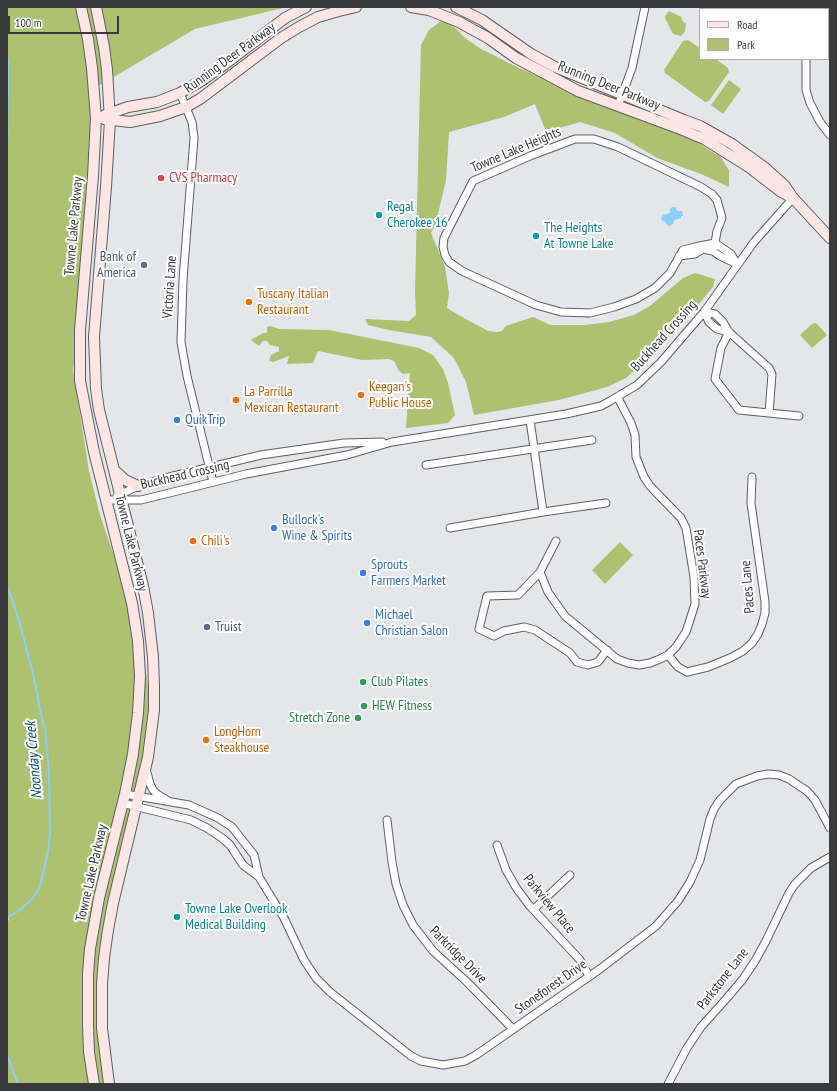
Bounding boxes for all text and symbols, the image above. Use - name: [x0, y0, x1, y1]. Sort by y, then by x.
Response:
- scale bar: [10, 8, 121, 34]
- legend: [699, 8, 829, 60]
- text: 100 m: [15, 15, 42, 30]
- text: Road: [737, 17, 757, 32]
- street label: Running Deer Parkway: [181, 19, 279, 97]
- text: Park: [737, 37, 755, 52]
- street label: Running Deer Parkway: [555, 58, 663, 114]
- street label: Towne Lake Heights: [468, 123, 564, 177]
- place label: CVS Pharmacy: [169, 170, 237, 186]
- marker: CVS Pharmacy: [156, 173, 166, 183]
- street label: Towne Lake Parkway: [61, 176, 87, 276]
- place label: Regal Cherokee 16: [387, 199, 448, 232]
- marker: Regal Cherokee 16: [374, 210, 384, 220]
- place label: The Heights At Towne Lake: [544, 220, 613, 252]
- marker: The Heights At Towne Lake: [531, 231, 541, 241]
- place label: Bank of America: [97, 249, 136, 282]
- street label: Victoria Lane: [159, 255, 181, 319]
- marker: Bank of America: [139, 260, 149, 270]
- place label: Tuscany Italian Restaurant: [257, 286, 329, 318]
- marker: Tuscany Italian Restaurant: [244, 297, 254, 307]
- street label: Buckhead Crossing: [627, 297, 701, 375]
- place label: Keegan's Public House: [369, 379, 431, 412]
- place label: La Parrilla Mexican Restaurant: [244, 384, 339, 416]
- marker: Keegan's Public House: [356, 390, 366, 400]
- marker: La Parrilla Mexican Restaurant: [231, 395, 241, 405]
- place label: QuikTrip: [185, 412, 225, 428]
- marker: QuikTrip: [172, 415, 182, 425]
- street label: Buckhead Crossing: [139, 457, 231, 493]
- street label: Towne Lake Parkway: [111, 493, 151, 593]
- place label: Bullock's Wine & Spirits: [282, 512, 352, 544]
- marker: Bullock's Wine & Spirits: [269, 523, 279, 533]
- street label: Paces Parkway: [689, 528, 715, 600]
- place label: Chili's: [201, 533, 229, 549]
- marker: Chili's: [188, 536, 198, 546]
- place label: Sprouts Farmers Market: [371, 557, 446, 590]
- street label: Paces Lane: [737, 560, 759, 614]
- marker: Sprouts Farmers Market: [358, 568, 368, 578]
- place label: Michael Christian Salon: [375, 607, 448, 640]
- marker: Michael Christian Salon: [362, 618, 372, 628]
- place label: Truist: [215, 619, 242, 635]
- marker: Truist: [202, 622, 212, 632]
- place label: Club Pilates: [371, 674, 428, 690]
- marker: Club Pilates: [358, 677, 368, 687]
- place label: HEW Fitness: [372, 698, 432, 714]
- marker: HEW Fitness: [359, 701, 369, 711]
- place label: Stretch Zone: [289, 710, 350, 726]
- marker: Stretch Zone: [353, 713, 363, 723]
- water label: Noonday Creek: [22, 720, 46, 800]
- place label: LongHorn Steakhouse: [214, 724, 269, 756]
- marker: LongHorn Steakhouse: [201, 735, 211, 745]
- street label: Towne Lake Parkway: [73, 823, 111, 923]
- street label: Parkview Place: [519, 871, 579, 937]
- place label: Towne Lake Overlook Medical Building: [185, 901, 288, 934]
- marker: Towne Lake Overlook Medical Building: [172, 912, 182, 922]
- street label: Parkridge Drive: [426, 923, 490, 987]
- street label: Parkstone Lane: [694, 945, 752, 1013]
- street label: Stoneforest Drive: [512, 956, 590, 1018]

